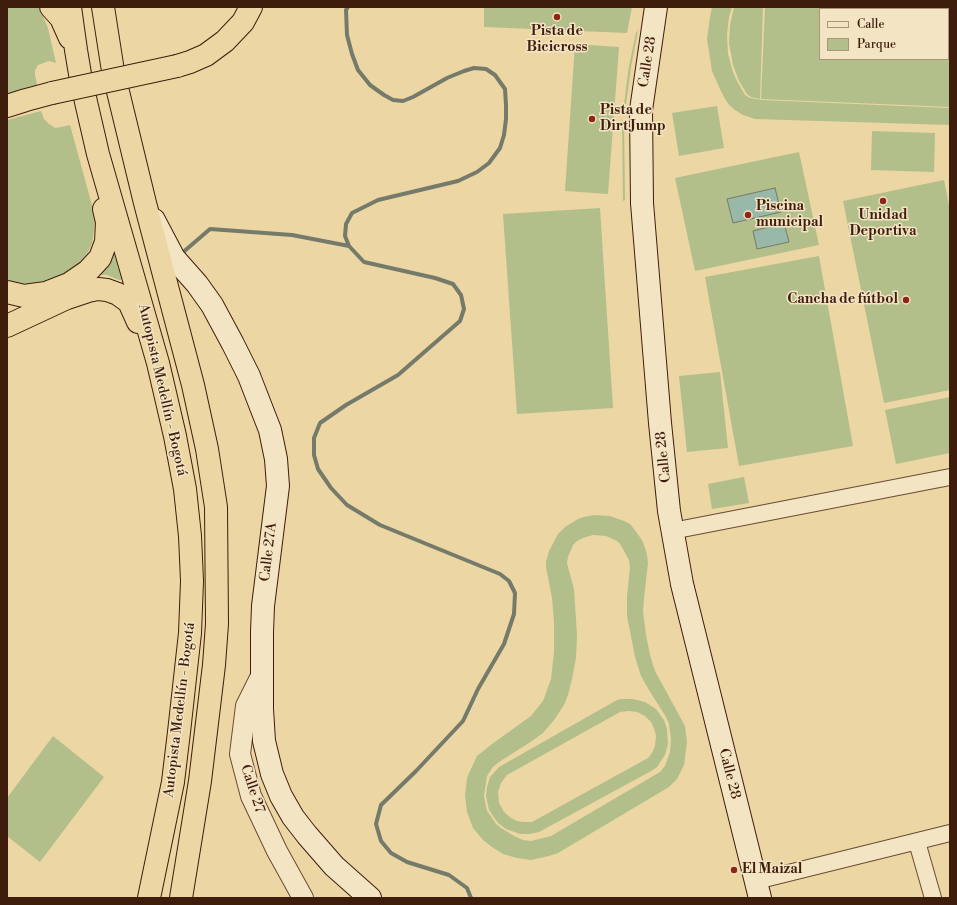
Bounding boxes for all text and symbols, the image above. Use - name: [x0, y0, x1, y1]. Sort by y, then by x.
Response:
- legend: [819, 8, 949, 60]
- marker: Pista de Bicicross: [552, 12, 562, 22]
- text: Calle: [857, 17, 884, 32]
- place label: Pista de Bicicross: [526, 24, 588, 56]
- street label: Calle 28: [636, 35, 660, 89]
- text: Parque: [857, 37, 896, 52]
- place label: Pista de Dirt Jump: [600, 103, 666, 136]
- marker: Pista de Dirt Jump: [587, 114, 597, 124]
- marker: Unidad Deportiva: [878, 196, 888, 206]
- place label: Piscina municipal: [756, 199, 823, 232]
- place label: Unidad Deportiva: [849, 208, 917, 240]
- marker: Piscina municipal: [743, 210, 753, 220]
- place label: Cancha de fútbol: [787, 292, 898, 308]
- marker: Cancha de fútbol: [901, 295, 911, 305]
- street label: Autopista Medellín - Bogotá: [134, 302, 190, 478]
- street label: Calle 28: [653, 431, 675, 483]
- street label: Calle 27A: [257, 521, 281, 583]
- street label: Autopista Medellín - Bogotá: [161, 622, 199, 798]
- street label: Calle 28: [715, 747, 743, 801]
- street label: Calle 27: [236, 763, 268, 815]
- place label: El Maizal: [742, 862, 802, 878]
- marker: El Maizal: [729, 865, 739, 875]

